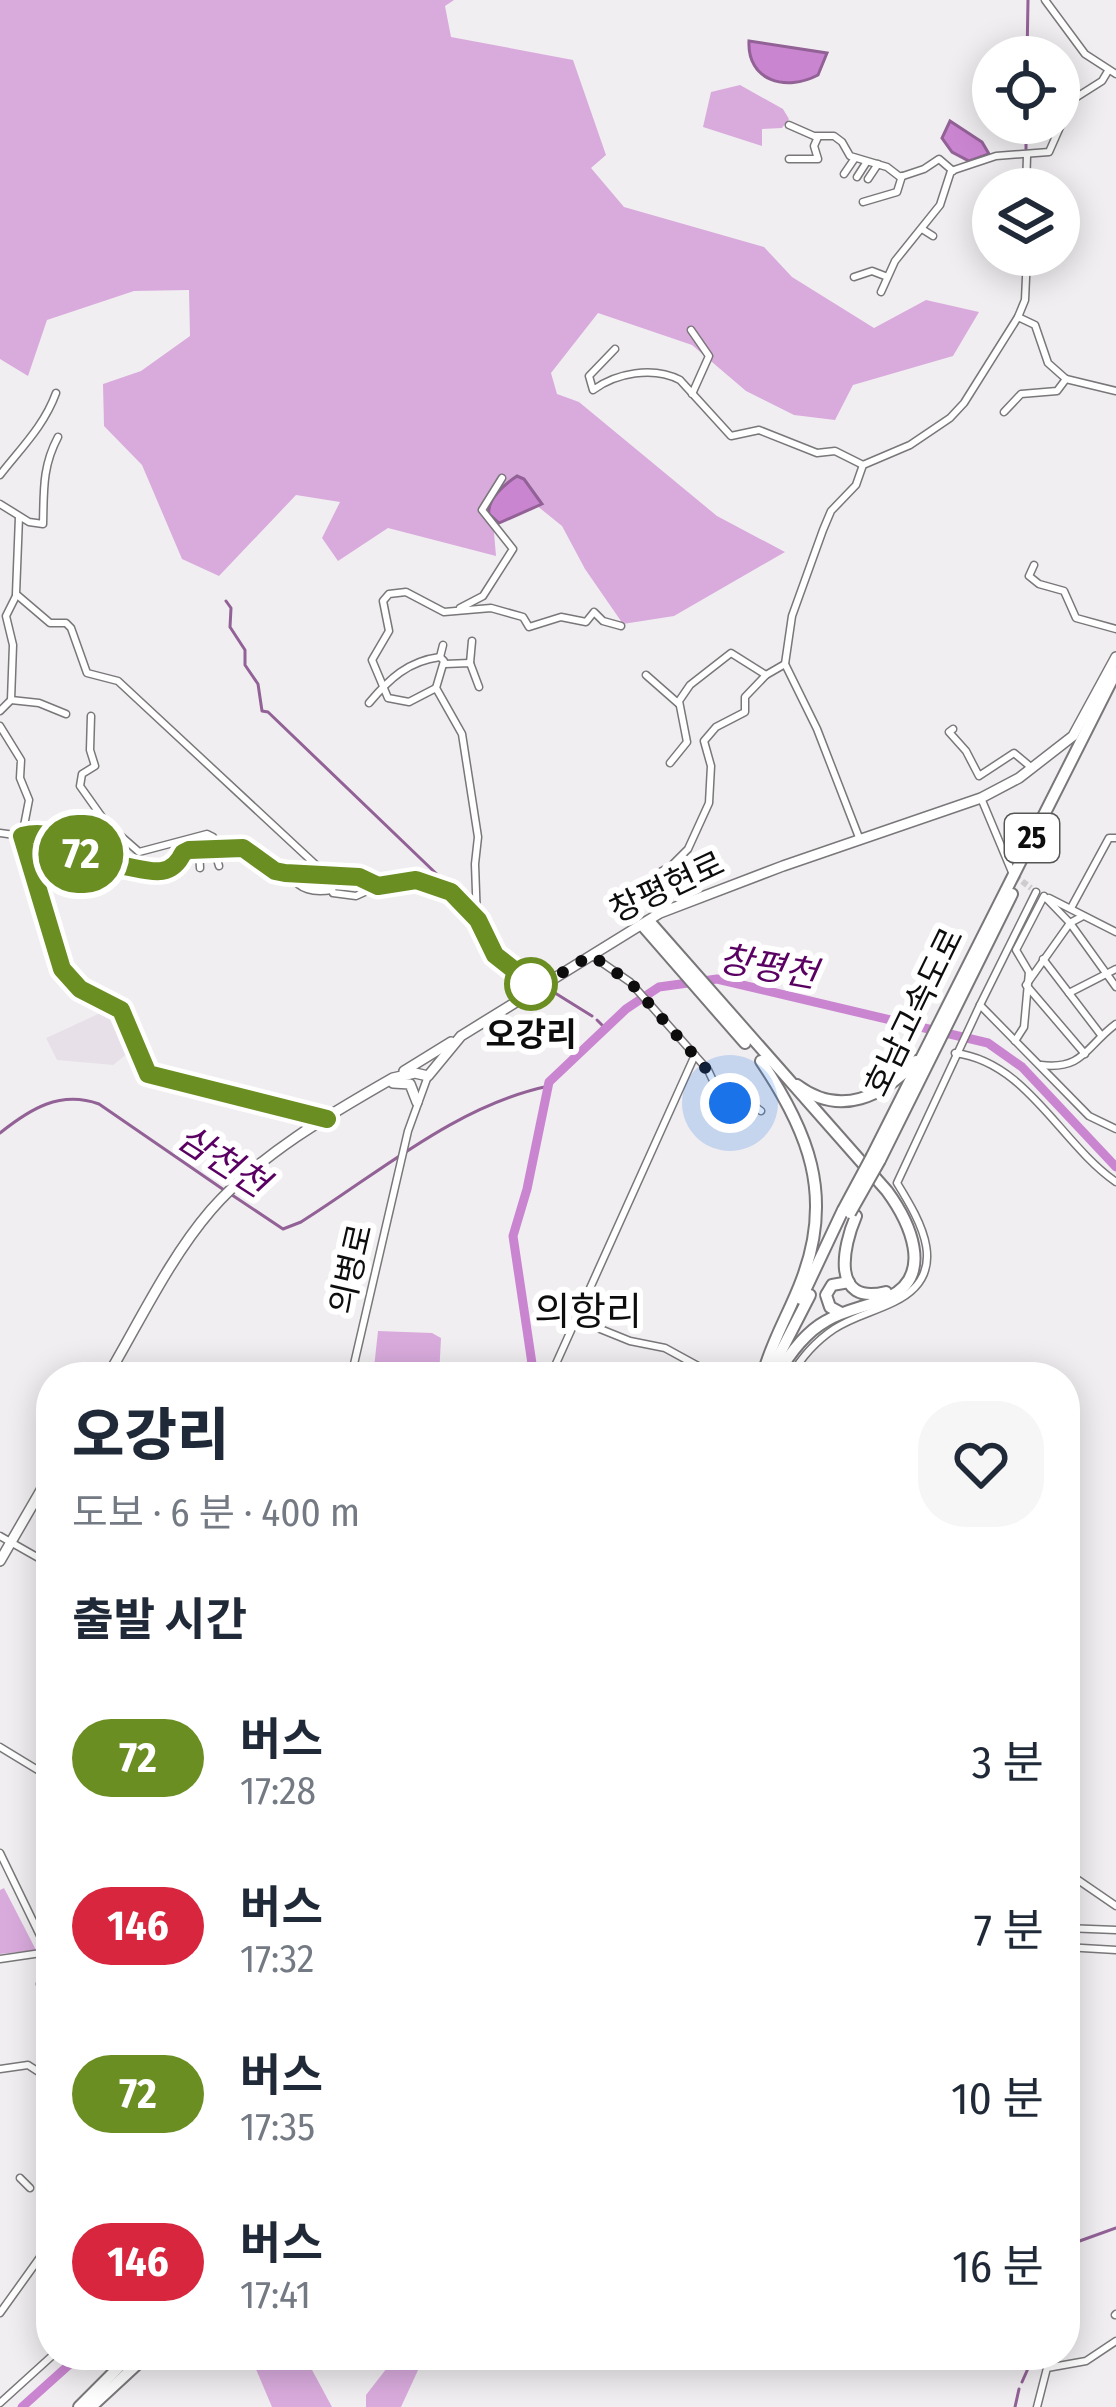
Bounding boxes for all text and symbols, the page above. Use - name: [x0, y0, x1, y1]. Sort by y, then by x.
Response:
- map controls: [972, 36, 1080, 276]
- button: locate: [972, 36, 1080, 144]
- button: layers: [972, 168, 1080, 276]
- road number: 25: [1005, 814, 1059, 862]
- line badge: 72: [27, 815, 135, 893]
- text: 72: [62, 829, 100, 879]
- street label: 창평현로: [604, 843, 730, 931]
- street label: 호남고속도로: [856, 921, 972, 1103]
- water label: 창평천: [715, 937, 825, 998]
- marker: 오강리: [506, 959, 556, 1009]
- place label: 오강리: [485, 1015, 577, 1055]
- your location: [700, 1073, 760, 1133]
- water label: 삼천천: [169, 1115, 280, 1209]
- street label: 의병로: [321, 1220, 381, 1318]
- district label: 의항리: [534, 1289, 642, 1335]
- button: heart: [918, 1401, 1044, 1527]
- text: 오강리: [72, 1402, 229, 1470]
- text: 도보 · 6 분 · 400 m: [72, 1490, 360, 1536]
- text: 출발 시간: [72, 1593, 247, 1647]
- text: 버스: [240, 1713, 323, 1767]
- text: 72: [119, 1733, 157, 1783]
- text: 3 분: [972, 1736, 1044, 1790]
- text: 17:28: [240, 1768, 316, 1814]
- text: 버스: [240, 1881, 323, 1935]
- text: 146: [107, 1901, 169, 1951]
- text: 7 분: [974, 1904, 1044, 1958]
- text: 17:32: [240, 1936, 314, 1982]
- text: 버스: [240, 2049, 323, 2103]
- text: 72: [119, 2069, 157, 2119]
- text: 10 분: [951, 2072, 1044, 2126]
- text: 17:35: [240, 2104, 315, 2150]
- text: 버스: [240, 2217, 323, 2271]
- text: 146: [107, 2237, 169, 2287]
- text: 16 분: [952, 2240, 1044, 2294]
- text: 17:41: [240, 2272, 311, 2318]

